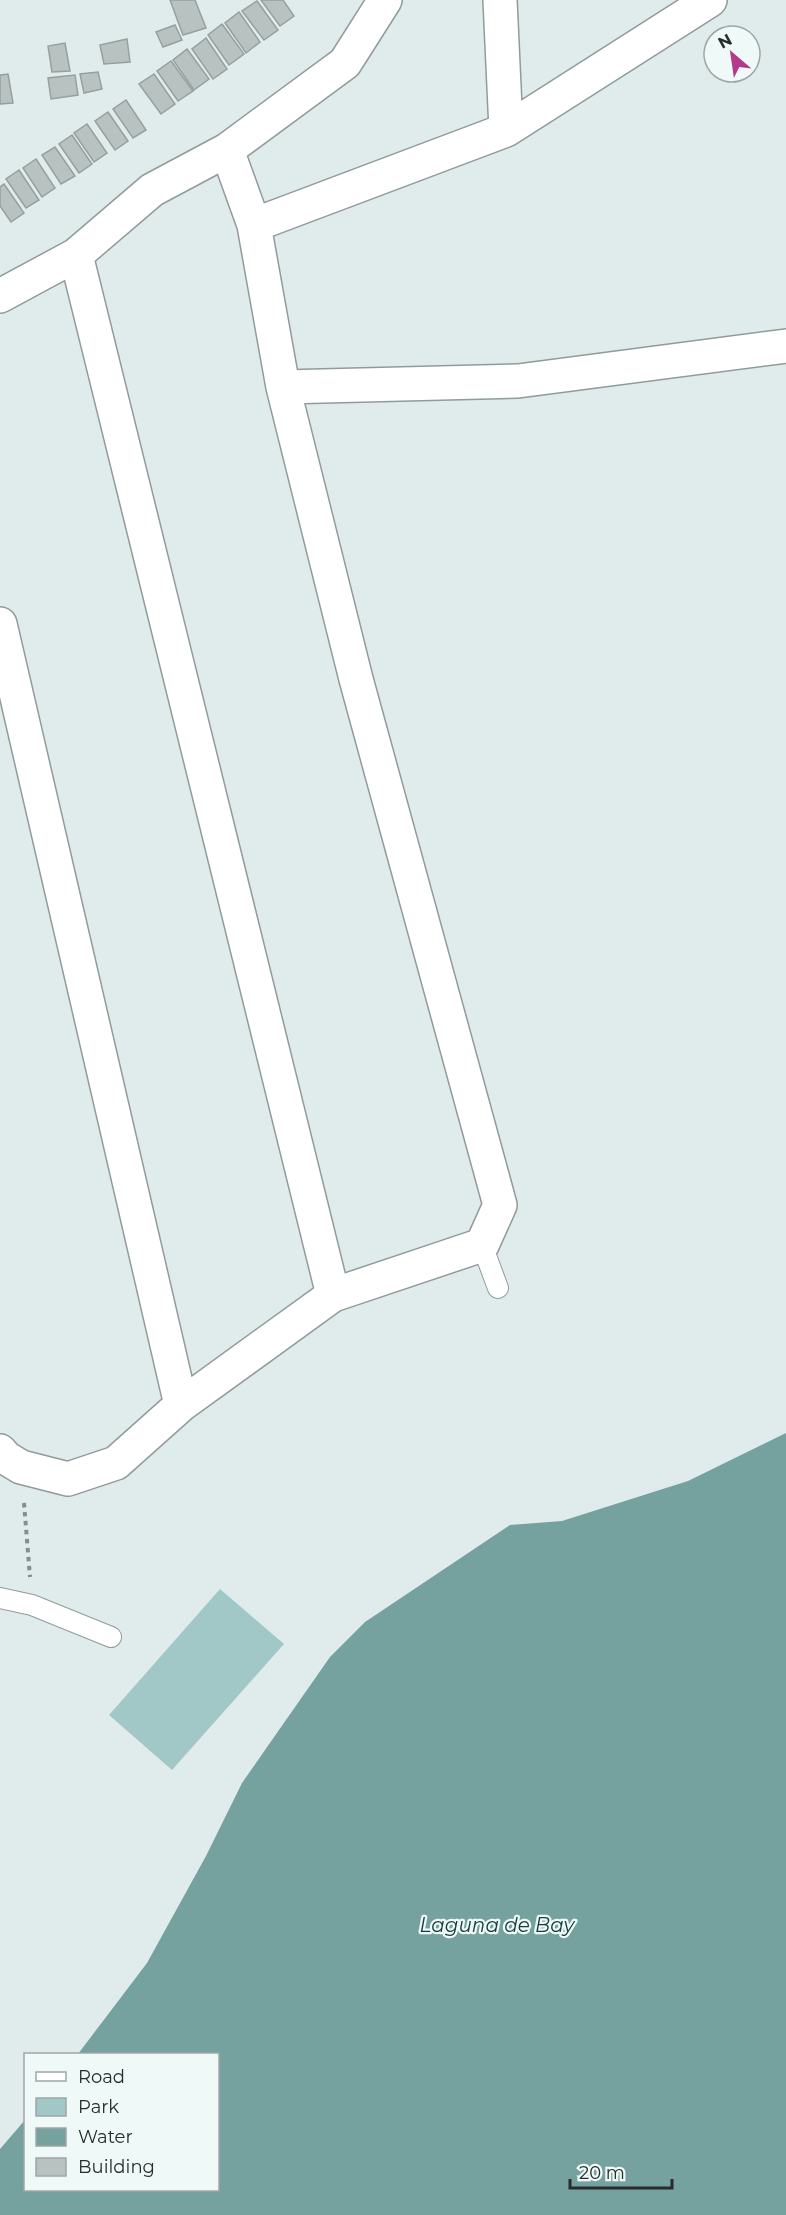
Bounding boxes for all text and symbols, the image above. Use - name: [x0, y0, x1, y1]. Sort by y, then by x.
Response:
- north arrow: [702, 24, 762, 84]
- text: N: [715, 30, 735, 53]
- water label: Laguna de Bay: [420, 1913, 576, 1937]
- legend: [24, 2053, 219, 2191]
- text: Road: [78, 2066, 125, 2088]
- text: Park: [78, 2096, 119, 2118]
- text: Water: [78, 2126, 133, 2148]
- scale bar: [570, 2152, 672, 2190]
- text: Building: [78, 2156, 155, 2178]
- text: 20 m: [579, 2162, 625, 2184]

